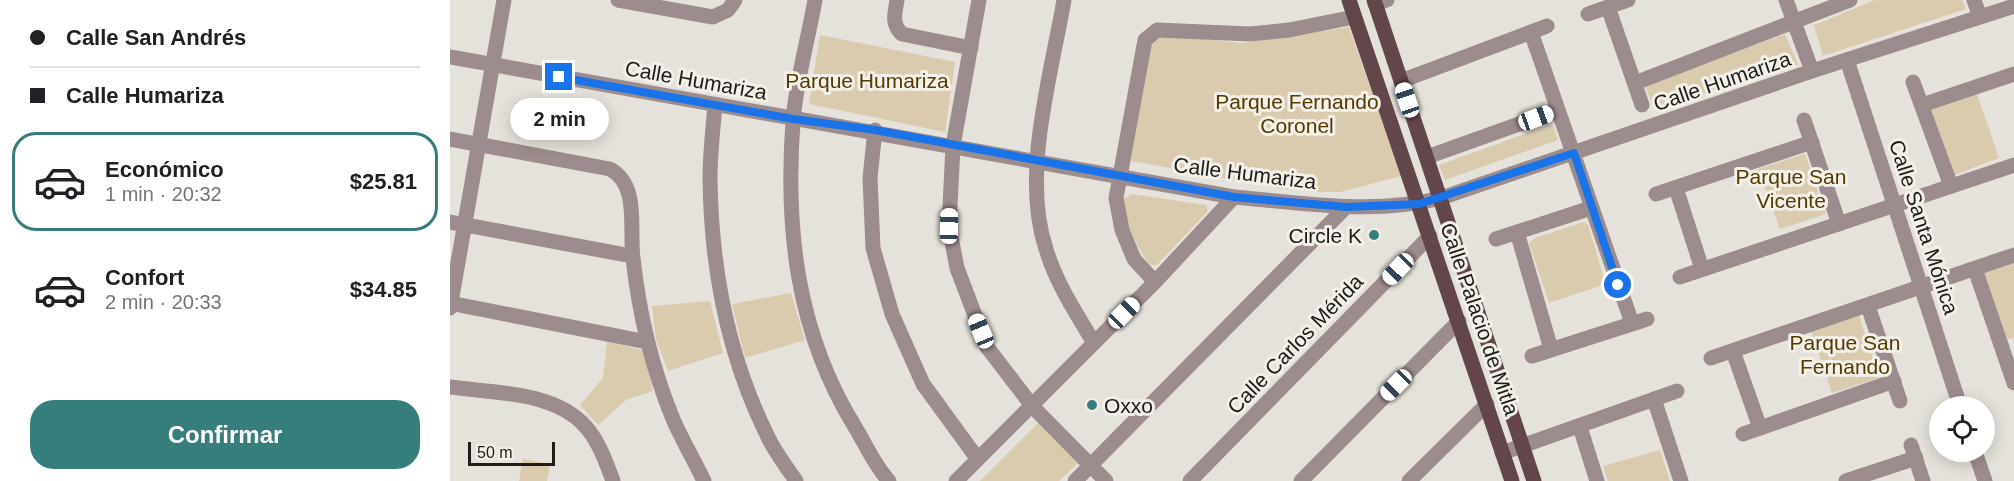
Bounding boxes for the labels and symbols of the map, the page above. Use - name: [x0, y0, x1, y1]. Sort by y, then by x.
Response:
- street label: Calle Humariza: [1650, 47, 1794, 115]
- street label: Calle Humariza: [623, 56, 769, 104]
- route end: [545, 63, 572, 90]
- park label: Parque Humariza: [785, 69, 949, 92]
- car: [1393, 80, 1421, 120]
- park label: Parque Fernando Coronel: [1215, 90, 1379, 137]
- callout: 2 min: [510, 98, 608, 140]
- car: [1516, 103, 1556, 133]
- street label: Calle Santa Mónica: [1885, 137, 1963, 317]
- street label: Calle Humariza: [1172, 153, 1318, 193]
- park label: Parque San Vicente: [1736, 165, 1846, 212]
- car: [940, 208, 958, 244]
- street label: Calle Palacio de Mitla: [1436, 220, 1524, 419]
- place label: Circle K: [1288, 224, 1362, 247]
- marker: Circle K: [1367, 228, 1381, 242]
- car: [1379, 250, 1417, 288]
- street label: Calle Carlos Mérida: [1223, 269, 1368, 418]
- route start: [1604, 271, 1631, 298]
- car: [1105, 294, 1143, 332]
- car: [966, 311, 996, 351]
- park label: Parque San Fernando: [1790, 331, 1900, 378]
- car: [1377, 366, 1415, 404]
- place label: Oxxo: [1104, 394, 1153, 417]
- marker: Oxxo: [1085, 398, 1099, 412]
- scale bar: [468, 439, 555, 466]

